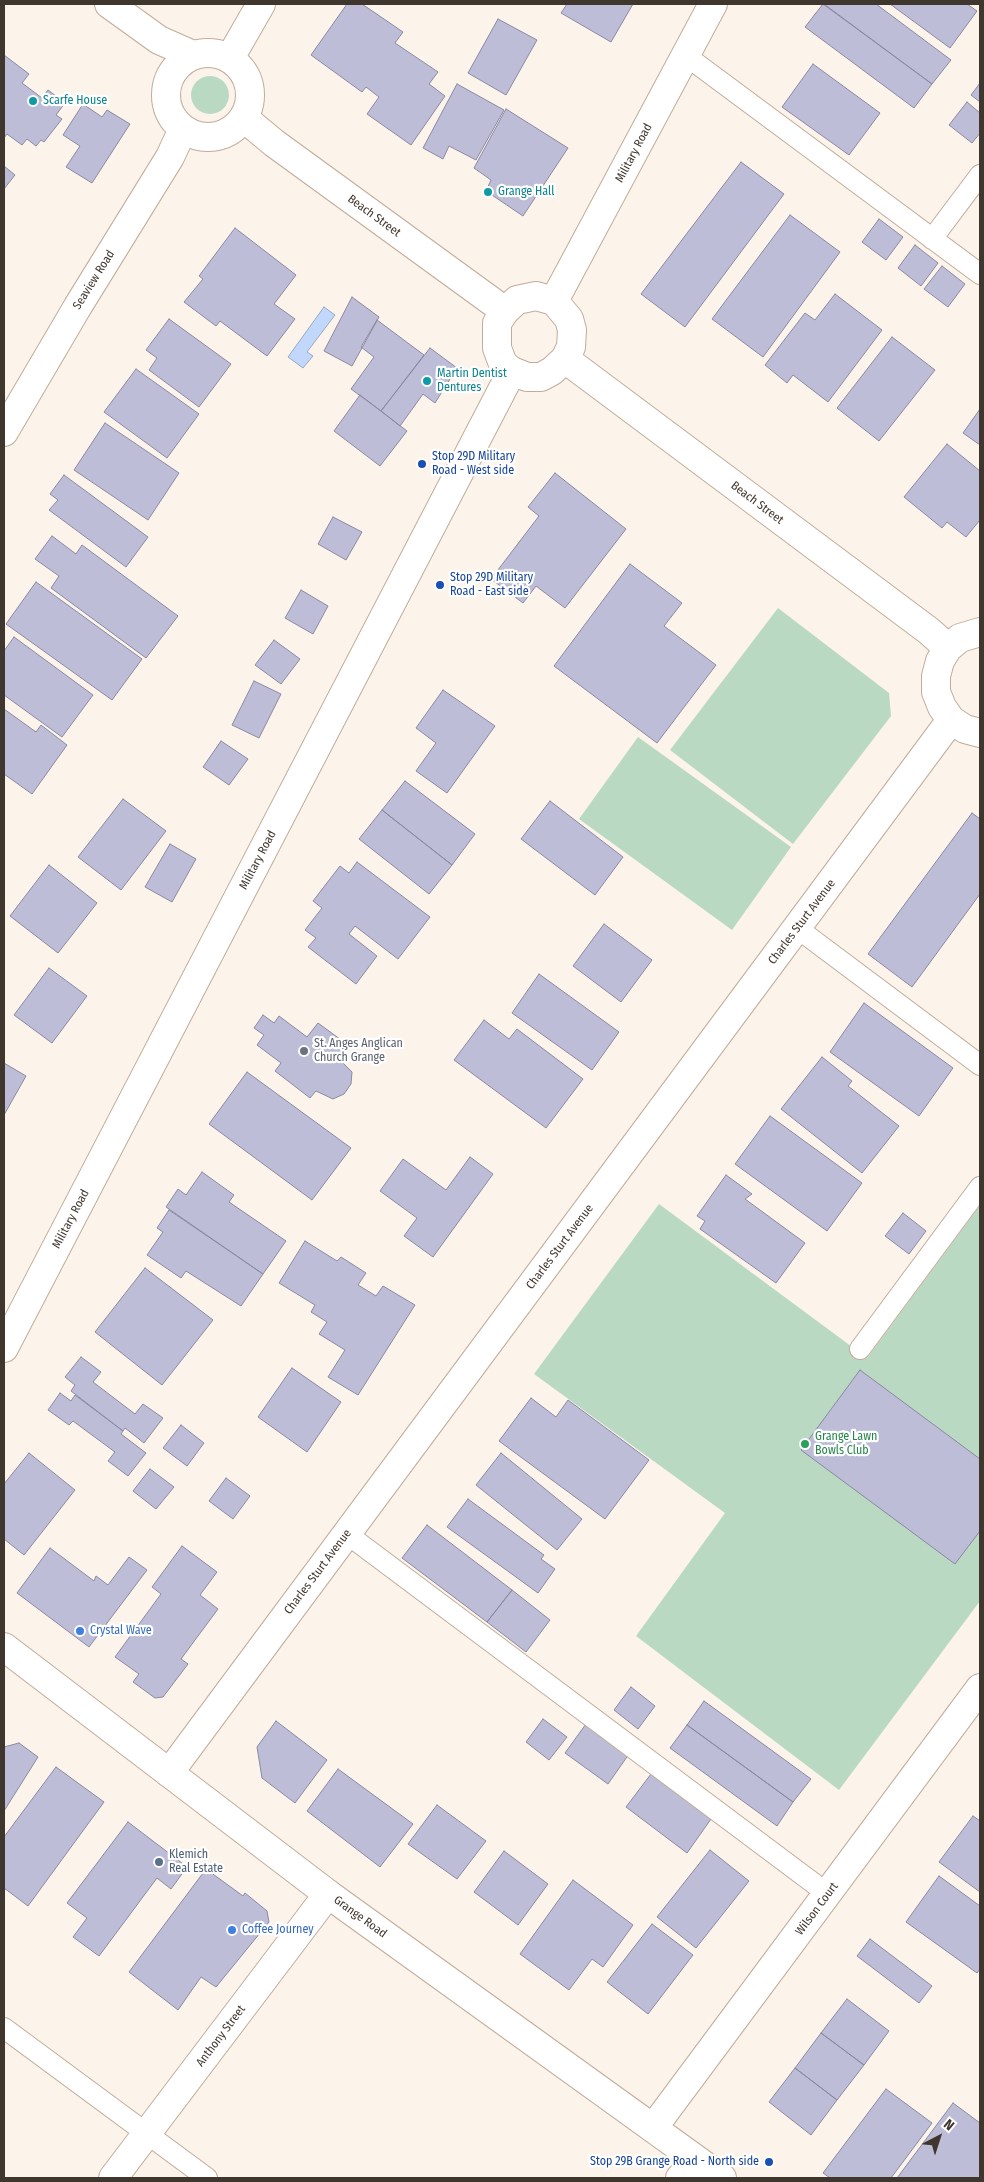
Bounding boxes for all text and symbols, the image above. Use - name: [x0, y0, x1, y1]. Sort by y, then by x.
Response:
- place label: Scarfe House: [43, 94, 107, 108]
- marker: Scarfe House: [27, 95, 39, 107]
- street label: Military Road: [612, 121, 656, 185]
- place label: Grange Hall: [498, 185, 554, 199]
- marker: Grange Hall: [482, 186, 494, 198]
- street label: Beach Street: [345, 192, 403, 240]
- street label: Seaview Road: [70, 248, 118, 312]
- place label: Martin Dentist Dentures: [437, 367, 507, 395]
- marker: Martin Dentist Dentures: [421, 375, 433, 387]
- place label: Stop 29D Military Road - West side: [432, 450, 515, 478]
- marker: Stop 29D Military Road - West side: [416, 458, 428, 470]
- street label: Beach Street: [728, 479, 786, 527]
- place label: Stop 29D Military Road - East side: [450, 571, 533, 599]
- marker: Stop 29D Military Road - East side: [434, 579, 446, 591]
- street label: Military Road: [236, 828, 280, 892]
- street label: Charles Sturt Avenue: [765, 877, 839, 967]
- place label: St. Anges Anglican Church Grange: [314, 1037, 403, 1065]
- marker: St. Anges Anglican Church Grange: [298, 1045, 310, 1057]
- street label: Military Road: [49, 1187, 93, 1251]
- street label: Charles Sturt Avenue: [523, 1202, 597, 1292]
- place label: Grange Lawn Bowls Club: [815, 1430, 877, 1458]
- marker: Grange Lawn Bowls Club: [799, 1438, 811, 1450]
- street label: Charles Sturt Avenue: [281, 1527, 355, 1617]
- place label: Crystal Wave: [90, 1624, 152, 1638]
- marker: Crystal Wave: [74, 1625, 86, 1637]
- place label: Klemich Real Estate: [169, 1848, 223, 1876]
- marker: Klemich Real Estate: [153, 1856, 165, 1868]
- street label: Wilson Court: [792, 1880, 842, 1938]
- street label: Grange Road: [331, 1893, 389, 1941]
- place label: Coffee Journey: [242, 1923, 314, 1937]
- marker: Coffee Journey: [226, 1924, 238, 1936]
- street label: Anthony Street: [193, 2002, 249, 2070]
- north arrow: [914, 2112, 964, 2162]
- text: N: [940, 2116, 958, 2134]
- place label: Stop 29B Grange Road - North side: [590, 2155, 759, 2169]
- marker: Stop 29B Grange Road - North side: [763, 2156, 775, 2168]

